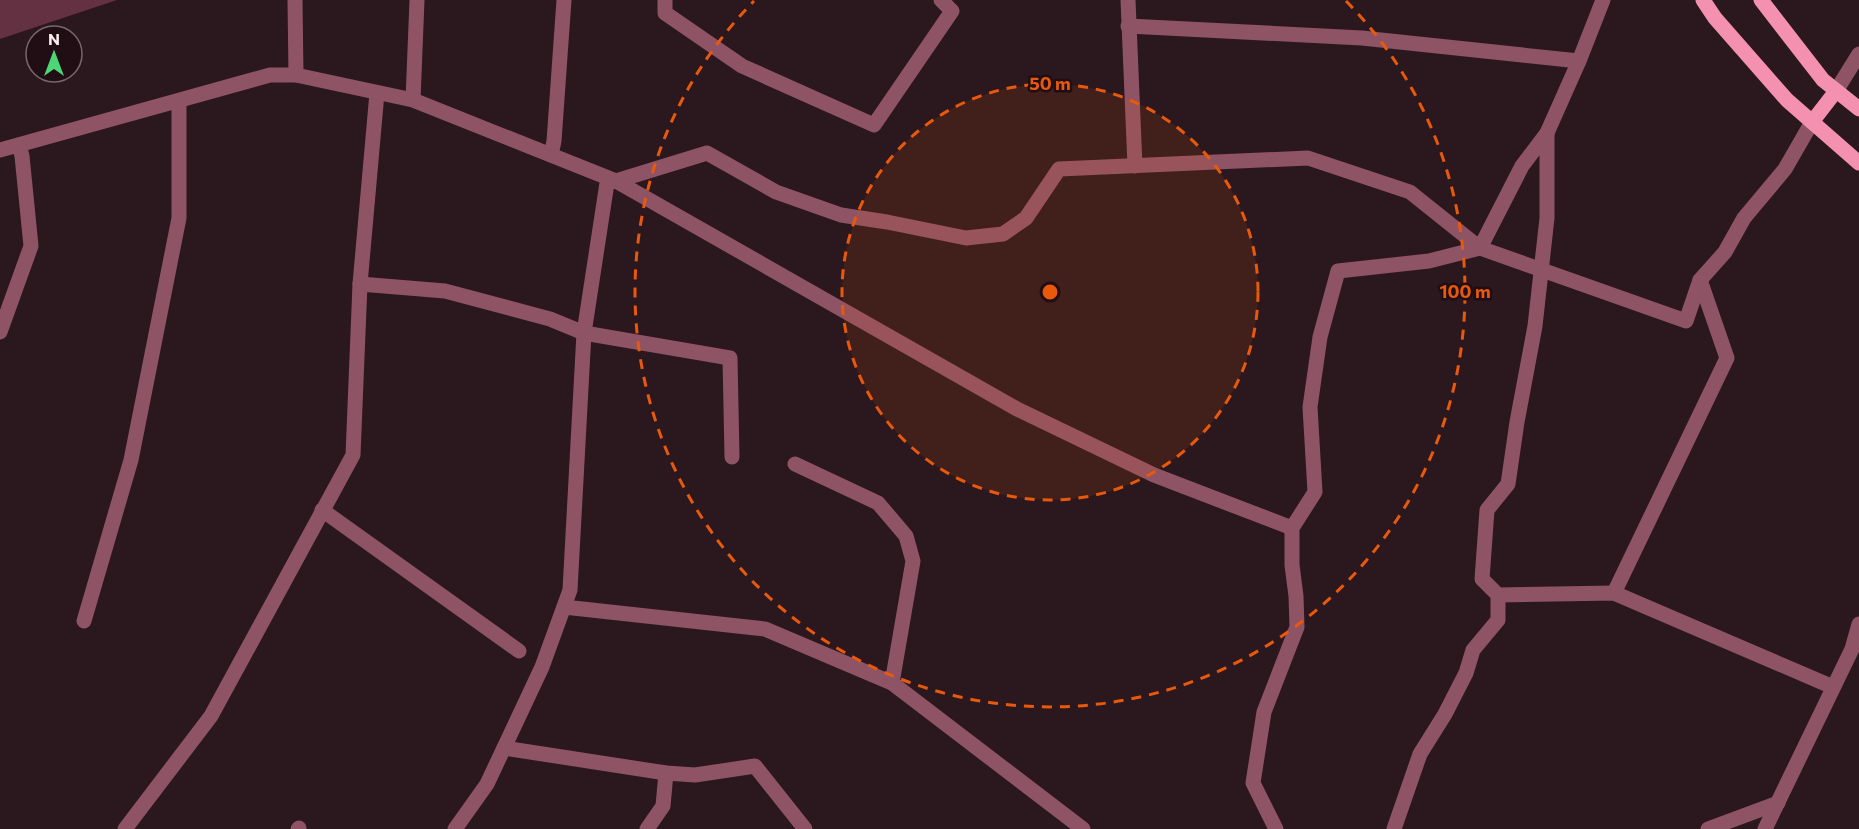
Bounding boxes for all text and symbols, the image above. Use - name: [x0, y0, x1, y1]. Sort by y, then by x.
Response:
- north arrow: [24, 24, 84, 84]
- text: N: [48, 29, 60, 48]
- text: 50 m: [1029, 72, 1071, 94]
- text: 100 m: [1439, 280, 1491, 302]
- centre of rings: [1040, 282, 1060, 302]

